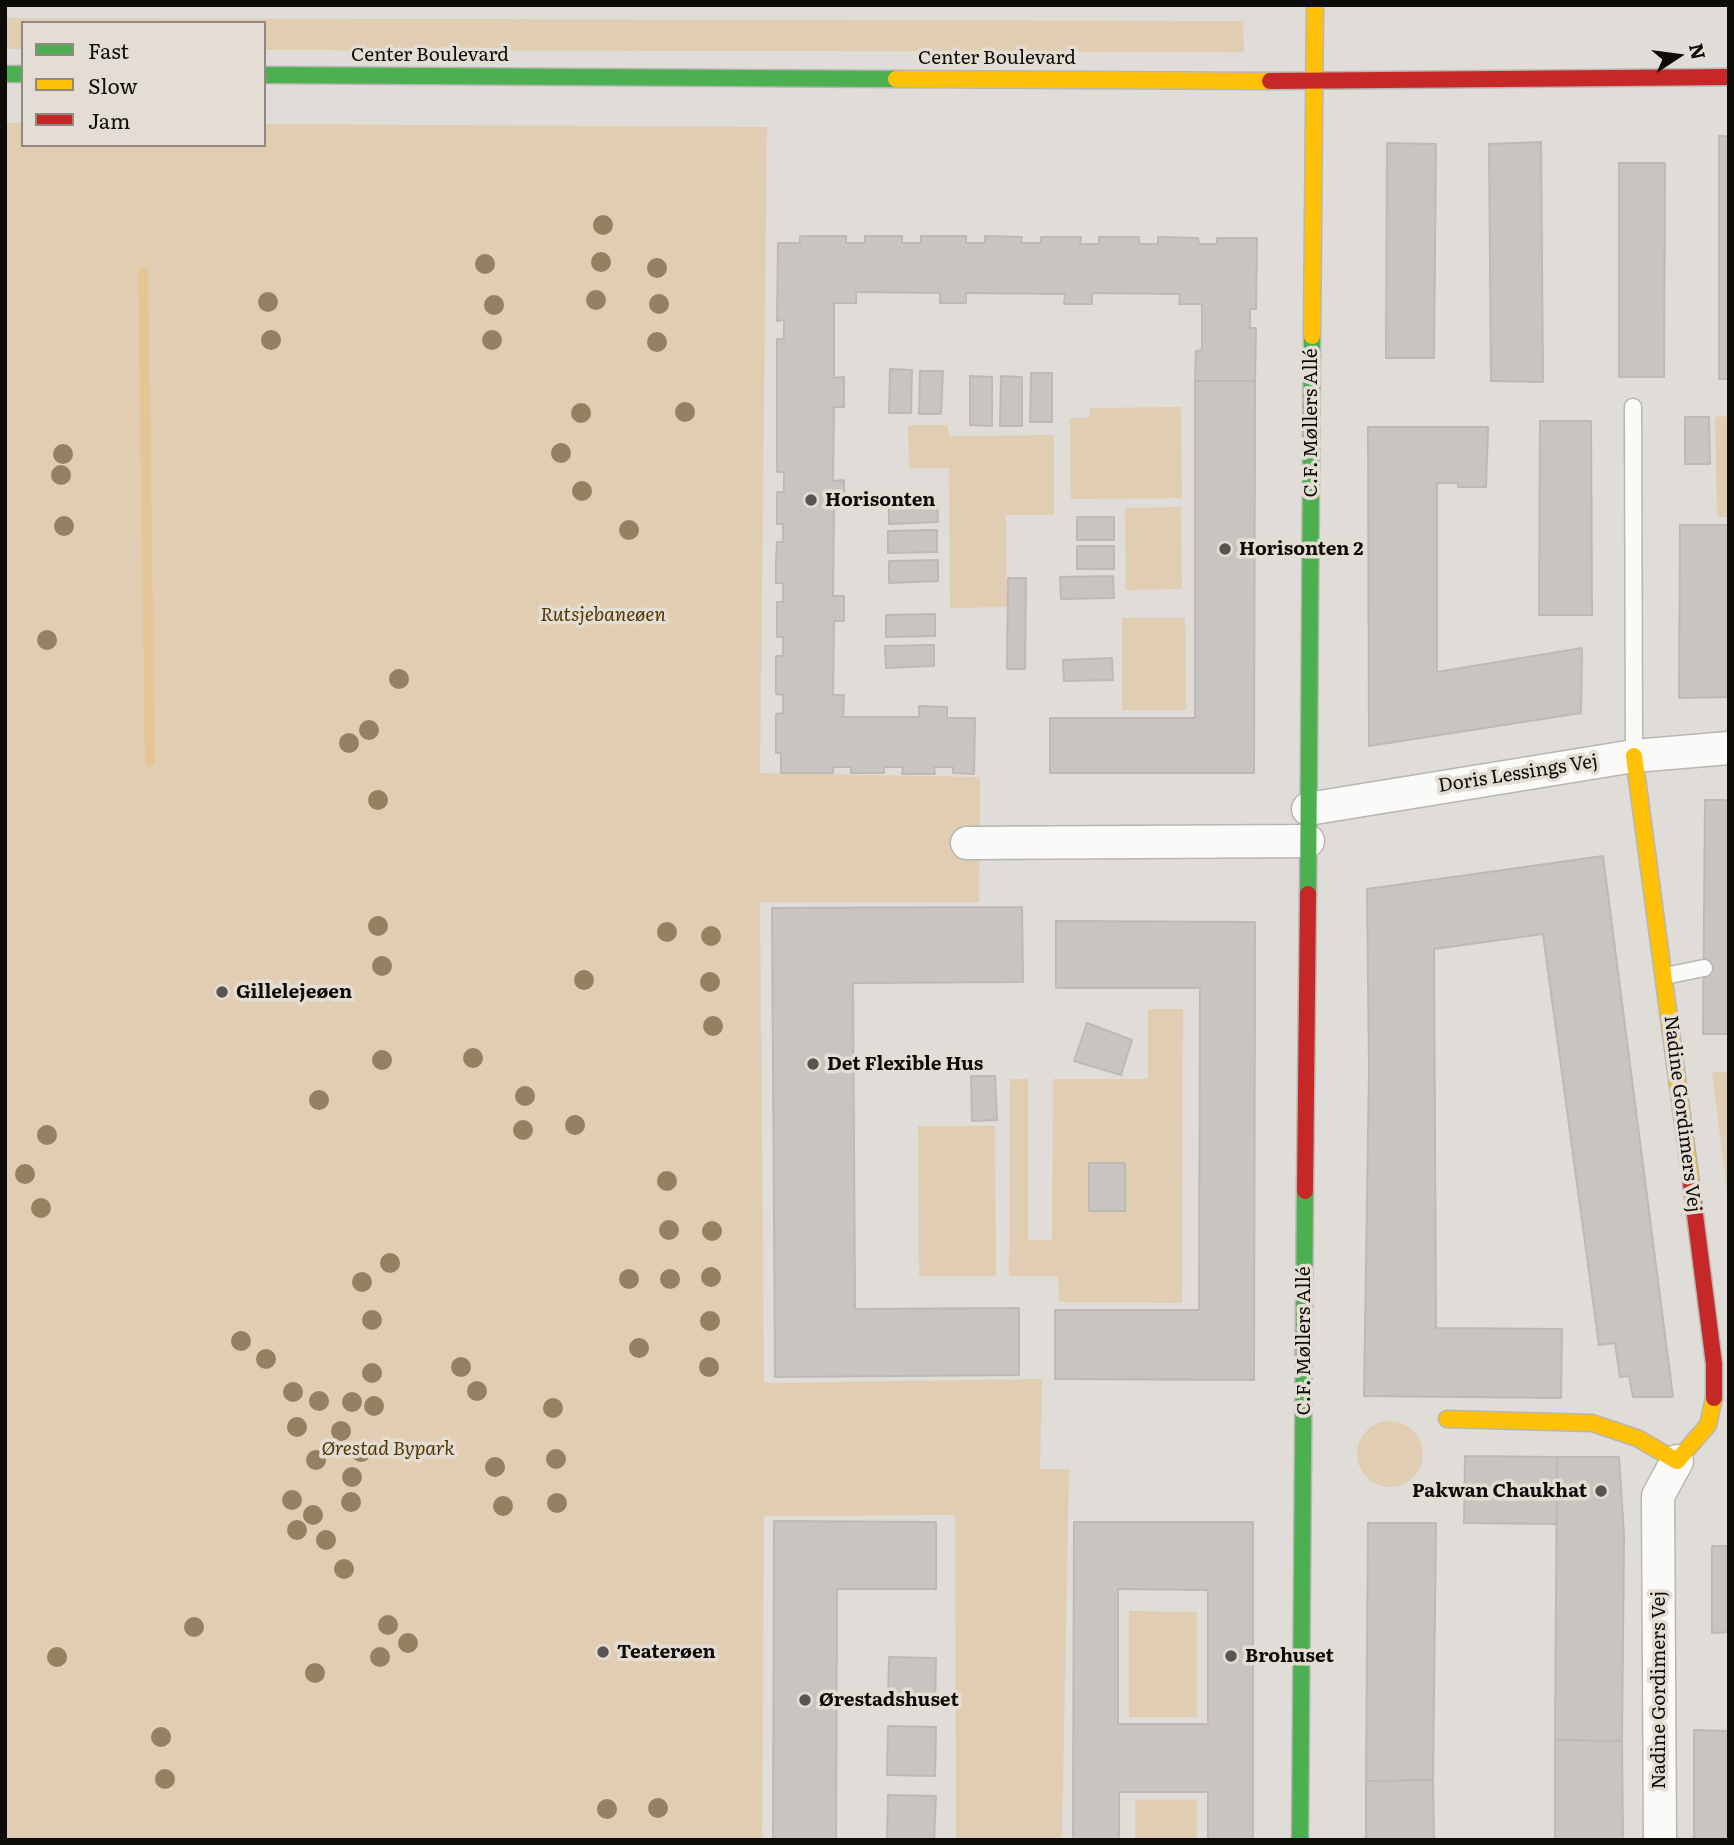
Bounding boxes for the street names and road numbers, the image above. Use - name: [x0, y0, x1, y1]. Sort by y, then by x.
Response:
- street label: Center Boulevard: [351, 44, 509, 66]
- street label: Center Boulevard: [918, 47, 1076, 69]
- street label: C.F. Møllers Allé: [1300, 348, 1322, 498]
- street label: Doris Lessings Vej: [1436, 750, 1600, 798]
- street label: Nadine Gordimers Vej: [1659, 1014, 1705, 1214]
- street label: C.F. Møllers Allé: [1293, 1266, 1315, 1416]
- street label: Nadine Gordimers Vej: [1648, 1591, 1670, 1789]

